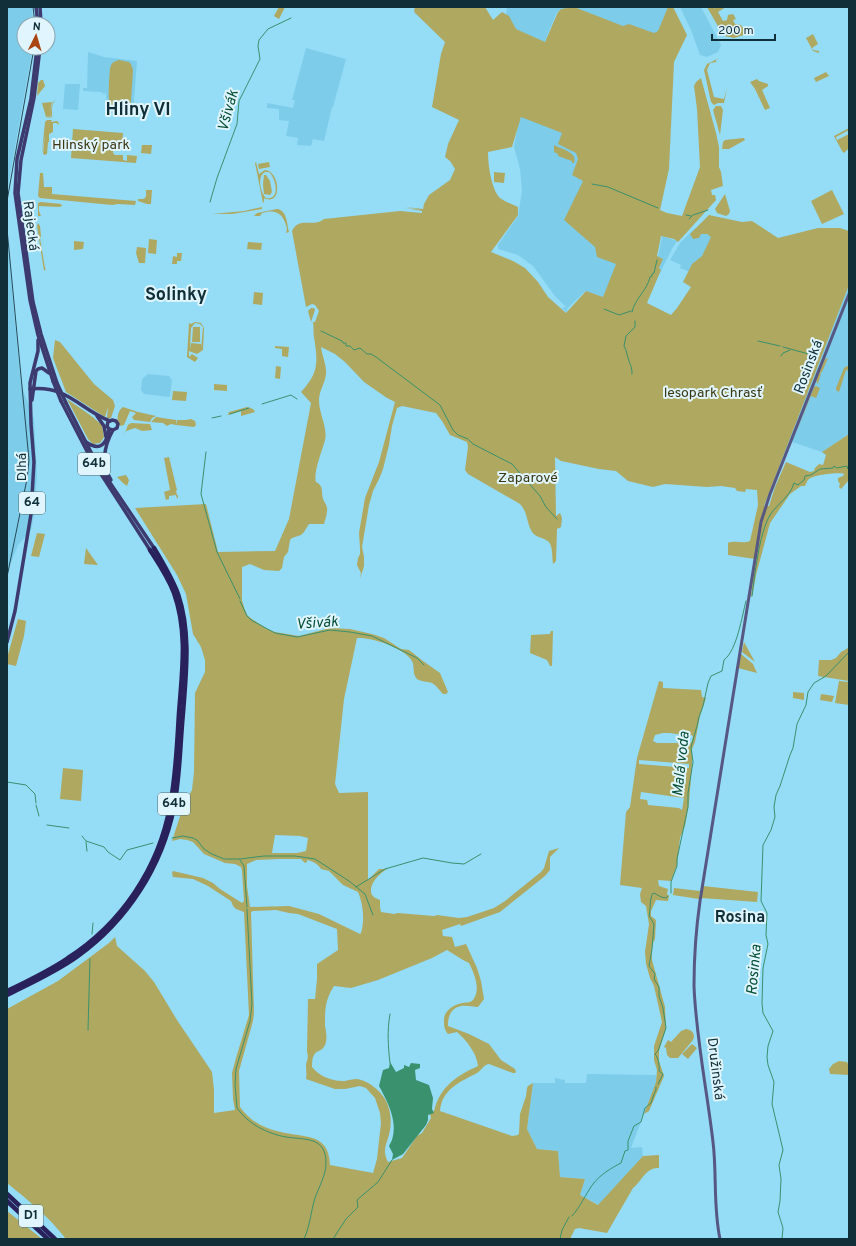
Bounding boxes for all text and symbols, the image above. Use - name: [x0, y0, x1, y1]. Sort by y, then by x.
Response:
- north arrow: [16, 16, 56, 56]
- scale bar: [712, 16, 775, 42]
- text: N: [32, 20, 41, 34]
- text: 200 m: [718, 23, 754, 39]
- water label: Všivák: [214, 88, 244, 134]
- district label: Hliny VI: [105, 99, 171, 122]
- park label: Hlinský park: [52, 137, 130, 154]
- street label: Rajecká: [19, 200, 41, 252]
- district label: Solinky: [145, 284, 207, 307]
- street label: Rosinská: [791, 338, 827, 396]
- park label: lesopark Chrasť: [664, 385, 763, 402]
- street label: Dlhá: [14, 453, 31, 481]
- road number: 64b: [78, 453, 110, 475]
- park label: Zaparové: [498, 470, 558, 487]
- road number: 64: [19, 492, 45, 514]
- water label: Všivák: [295, 613, 339, 635]
- water label: Malá voda: [669, 730, 695, 797]
- road number: 64b: [158, 793, 190, 815]
- district label: Rosina: [715, 908, 765, 928]
- water label: Rosinka: [743, 944, 767, 996]
- street label: Družinská: [703, 1037, 727, 1101]
- road number: D1: [19, 1205, 43, 1227]

